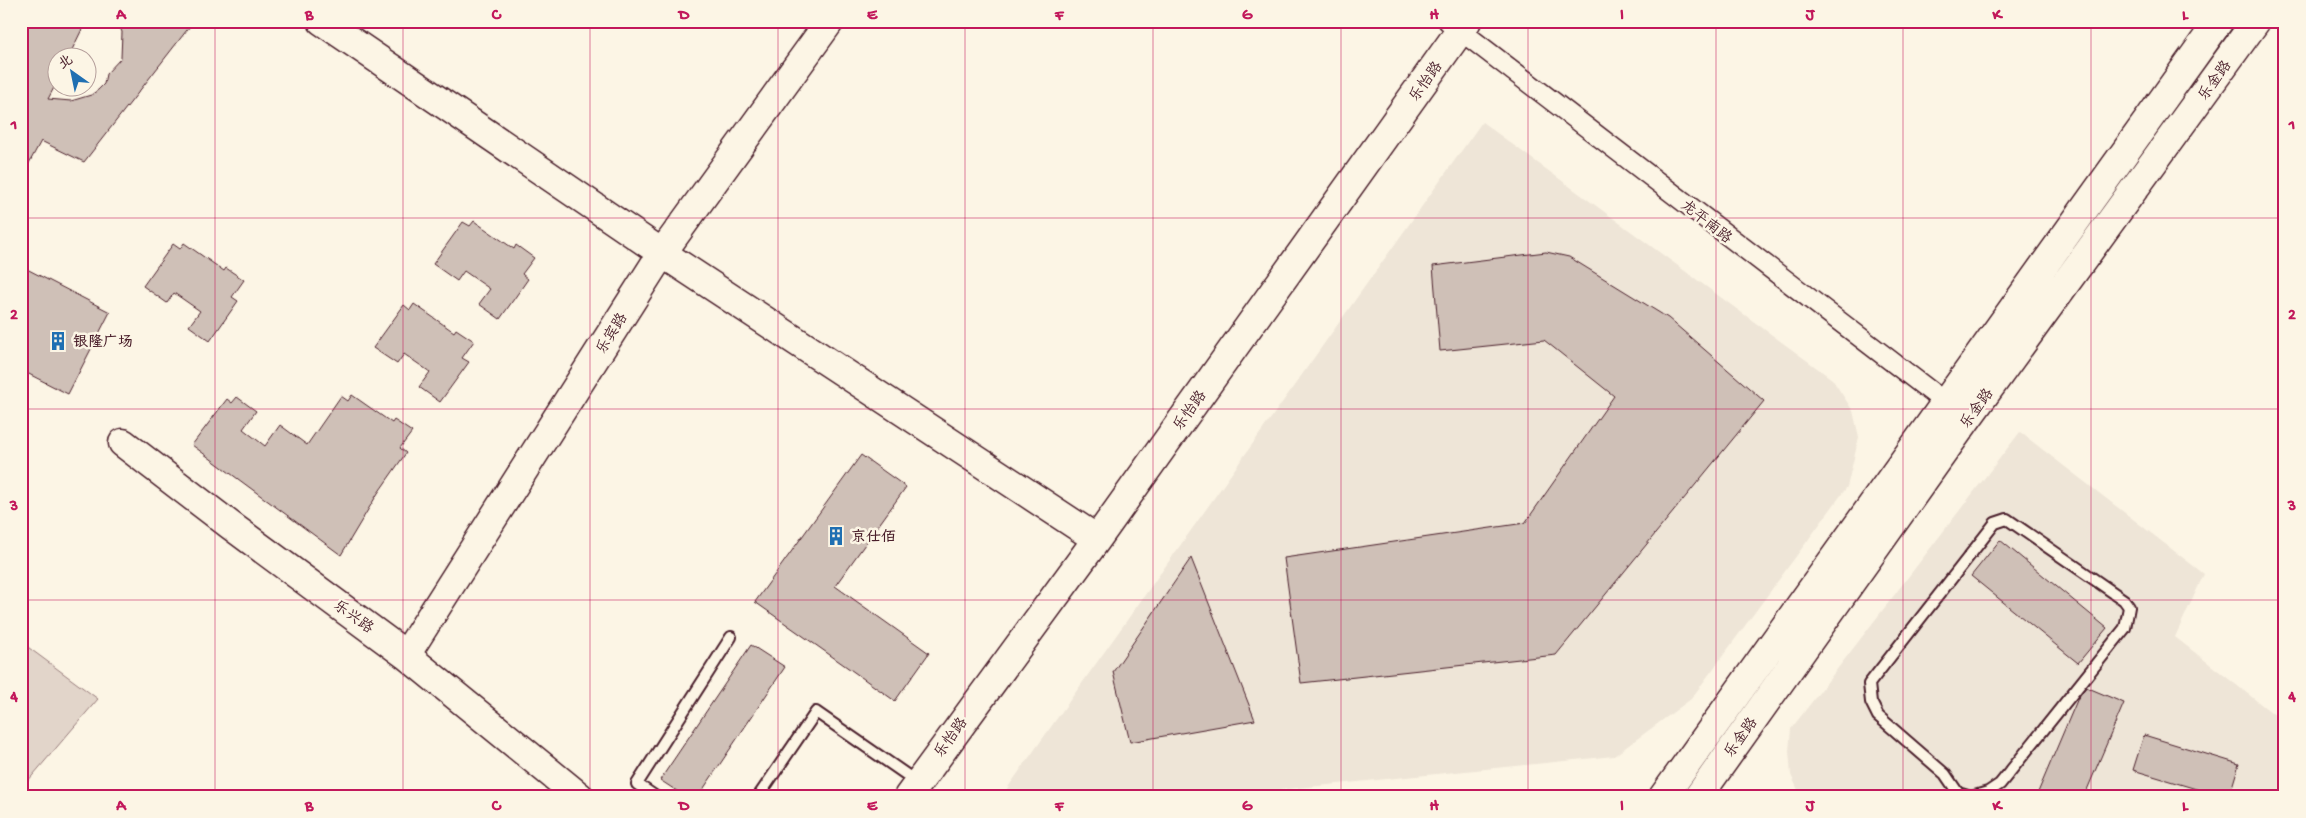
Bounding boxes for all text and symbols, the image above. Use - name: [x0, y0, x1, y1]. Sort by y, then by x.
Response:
- text: A: [115, 7, 127, 26]
- text: B: [304, 7, 314, 26]
- text: C: [491, 7, 502, 26]
- text: D: [677, 7, 690, 26]
- text: E: [867, 7, 878, 26]
- text: F: [1054, 7, 1065, 26]
- text: G: [1242, 7, 1253, 26]
- text: H: [1429, 7, 1439, 26]
- text: I: [1620, 7, 1624, 26]
- text: J: [1805, 7, 1816, 26]
- text: K: [1992, 7, 2004, 26]
- text: L: [2182, 7, 2189, 26]
- north arrow: [48, 48, 98, 98]
- text: 北: [56, 52, 77, 74]
- street label: 乐金路: [2195, 58, 2236, 105]
- street label: 乐怡路: [1406, 59, 1447, 106]
- text: 1: [10, 117, 17, 136]
- text: 1: [2288, 117, 2295, 136]
- street label: 龙平南路: [1677, 196, 1736, 248]
- text: 2: [10, 307, 18, 326]
- text: 2: [2288, 307, 2296, 326]
- street label: 乐宾路: [593, 310, 632, 358]
- building icon: 银隆广场: [47, 330, 69, 352]
- place label: 银隆广场: [73, 334, 133, 352]
- street label: 乐金路: [1957, 386, 1998, 433]
- street label: 乐怡路: [1170, 388, 1211, 435]
- text: 3: [9, 498, 18, 517]
- text: 3: [2287, 498, 2296, 517]
- building icon: 京仕佰: [825, 525, 847, 547]
- place label: 京仕佰: [851, 529, 896, 547]
- street label: 乐兴路: [329, 597, 376, 638]
- text: 4: [9, 689, 18, 708]
- text: 4: [2287, 689, 2296, 708]
- street label: 乐怡路: [931, 715, 972, 762]
- street label: 乐金路: [1721, 715, 1762, 762]
- text: A: [115, 798, 127, 817]
- text: B: [304, 798, 314, 817]
- text: C: [491, 798, 502, 817]
- text: D: [677, 798, 690, 817]
- text: E: [867, 798, 878, 817]
- text: F: [1054, 798, 1065, 817]
- text: G: [1242, 798, 1253, 817]
- text: H: [1429, 798, 1439, 817]
- text: I: [1620, 798, 1624, 817]
- text: J: [1805, 798, 1816, 817]
- text: K: [1992, 798, 2004, 817]
- text: L: [2182, 798, 2189, 817]

